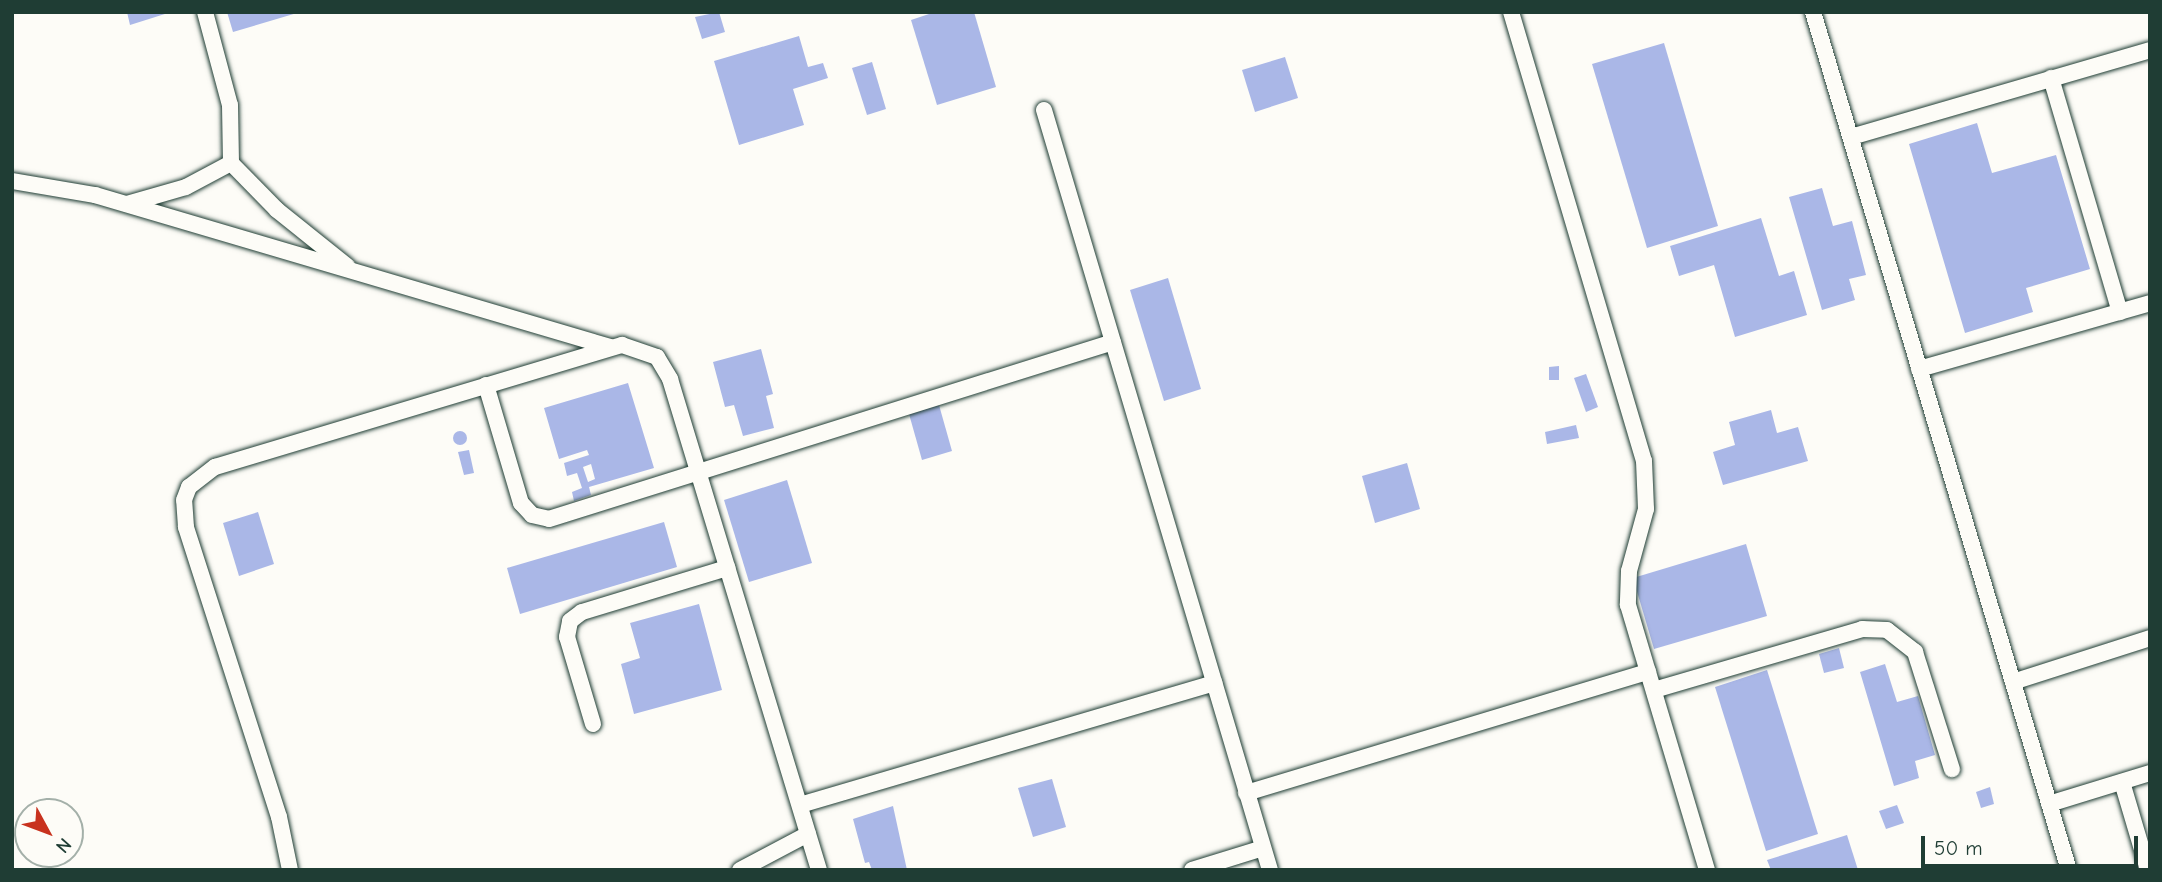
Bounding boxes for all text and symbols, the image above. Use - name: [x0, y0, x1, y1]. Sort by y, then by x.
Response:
- north arrow: [14, 798, 84, 868]
- scale bar: [1924, 822, 2141, 866]
- text: N: [51, 834, 76, 857]
- text: 50 m: [1934, 836, 1983, 860]

